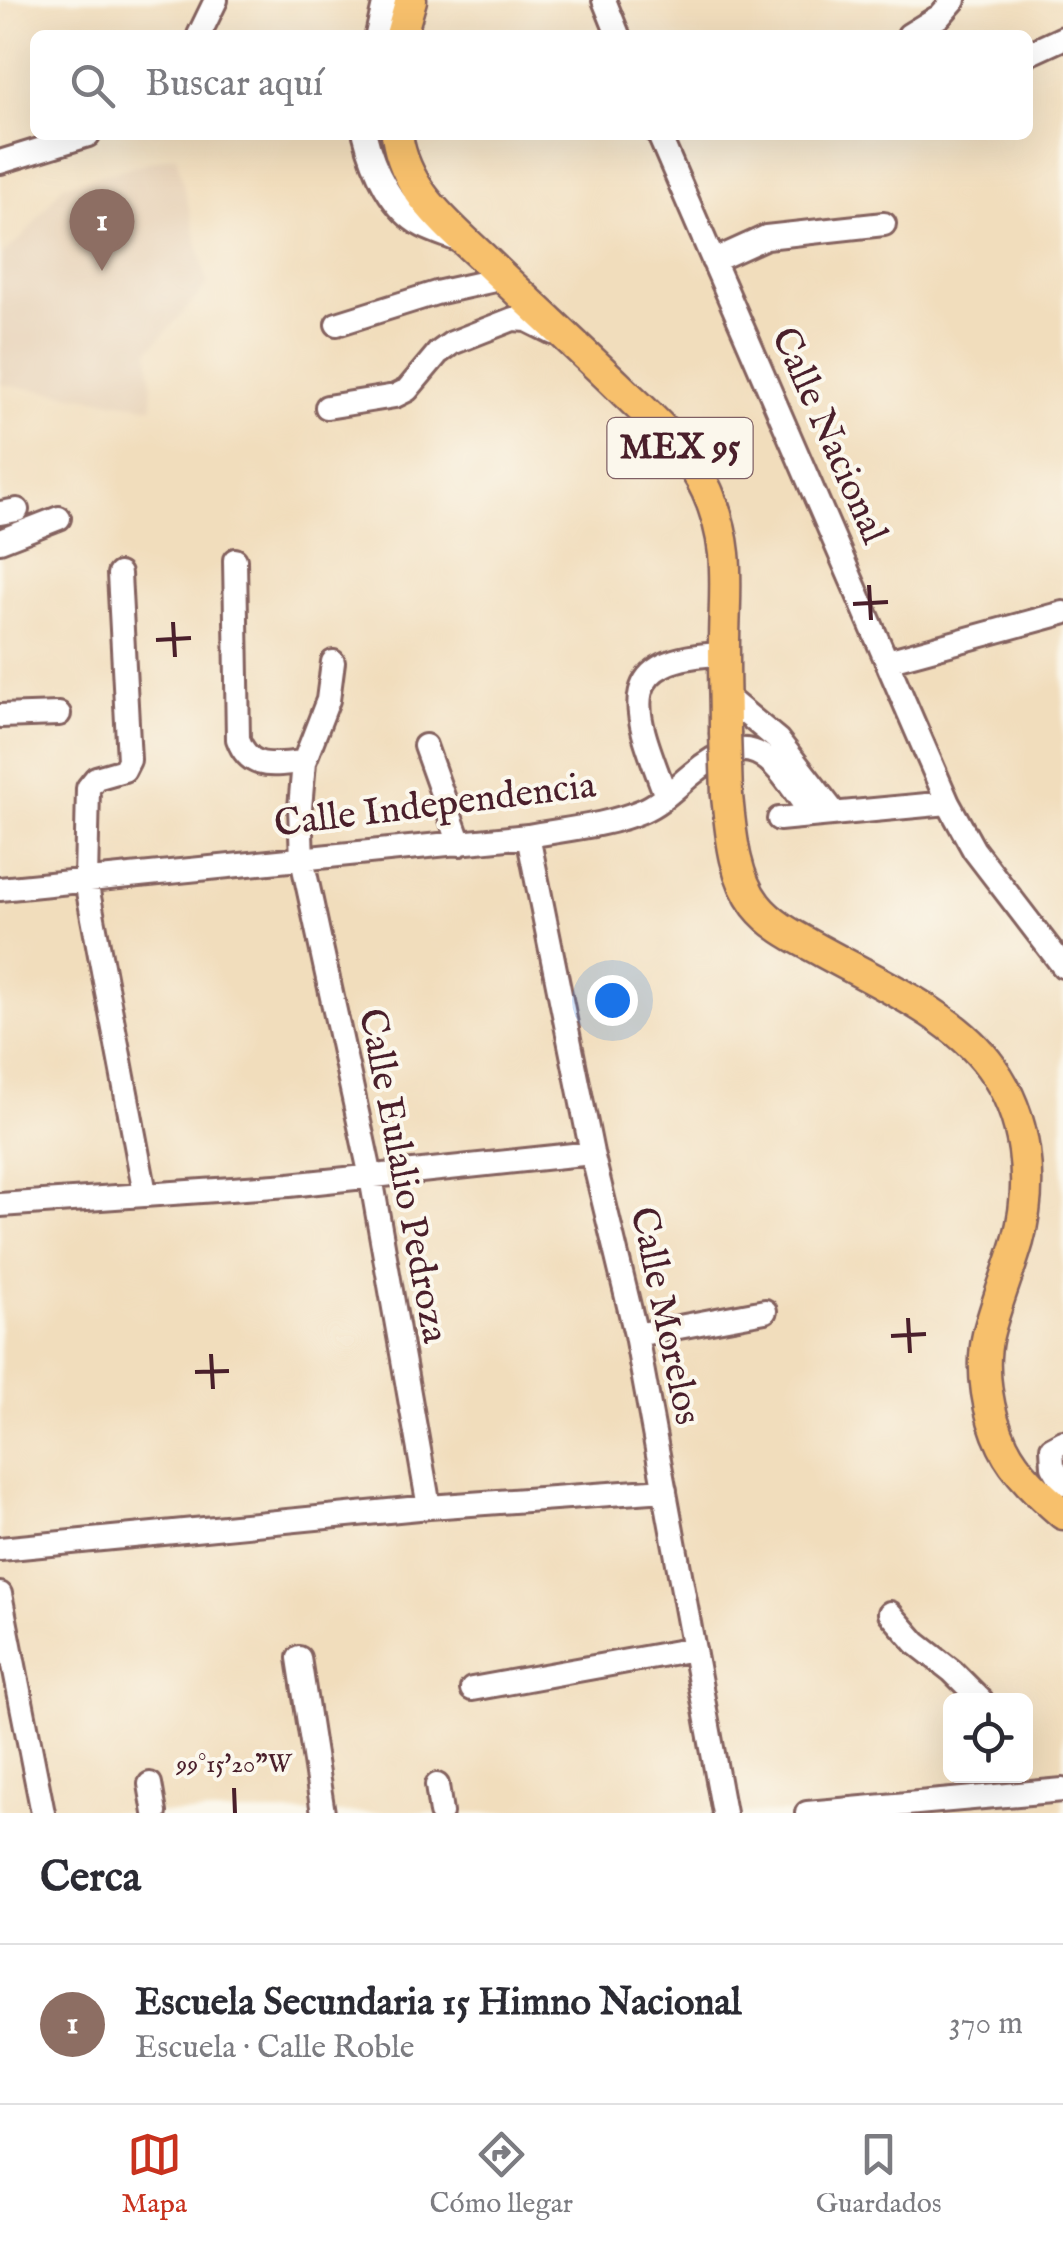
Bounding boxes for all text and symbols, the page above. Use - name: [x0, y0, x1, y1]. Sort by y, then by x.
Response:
- search box: [30, 30, 1033, 140]
- icon: search: [65, 58, 120, 113]
- text: Buscar aquí: [145, 61, 323, 109]
- pin: 1: [70, 188, 134, 271]
- street label: Calle Nacional: [759, 320, 897, 552]
- road number: MEX 95: [608, 418, 752, 478]
- street label: Calle Independencia: [272, 762, 599, 850]
- your location: [587, 975, 638, 1026]
- street label: Calle Eulalio Pedroza: [346, 1005, 458, 1348]
- street label: Calle Morelos: [618, 1203, 710, 1429]
- map controls: [943, 1693, 1033, 1783]
- button: locate: [943, 1693, 1033, 1783]
- text: 99°15'20"W: [175, 1749, 293, 1781]
- text: Cerca: [40, 1852, 141, 1905]
- text: Escuela Secundaria 15 Himno Nacional: [135, 1980, 741, 2028]
- text: 1: [67, 2004, 78, 2045]
- text: 370 m: [949, 2004, 1023, 2045]
- text: Escuela · Calle Roble: [135, 2028, 415, 2069]
- tab: Mapa: [121, 2127, 187, 2222]
- tab: Cómo llegar: [430, 2127, 573, 2222]
- tab: Guardados: [816, 2127, 942, 2222]

